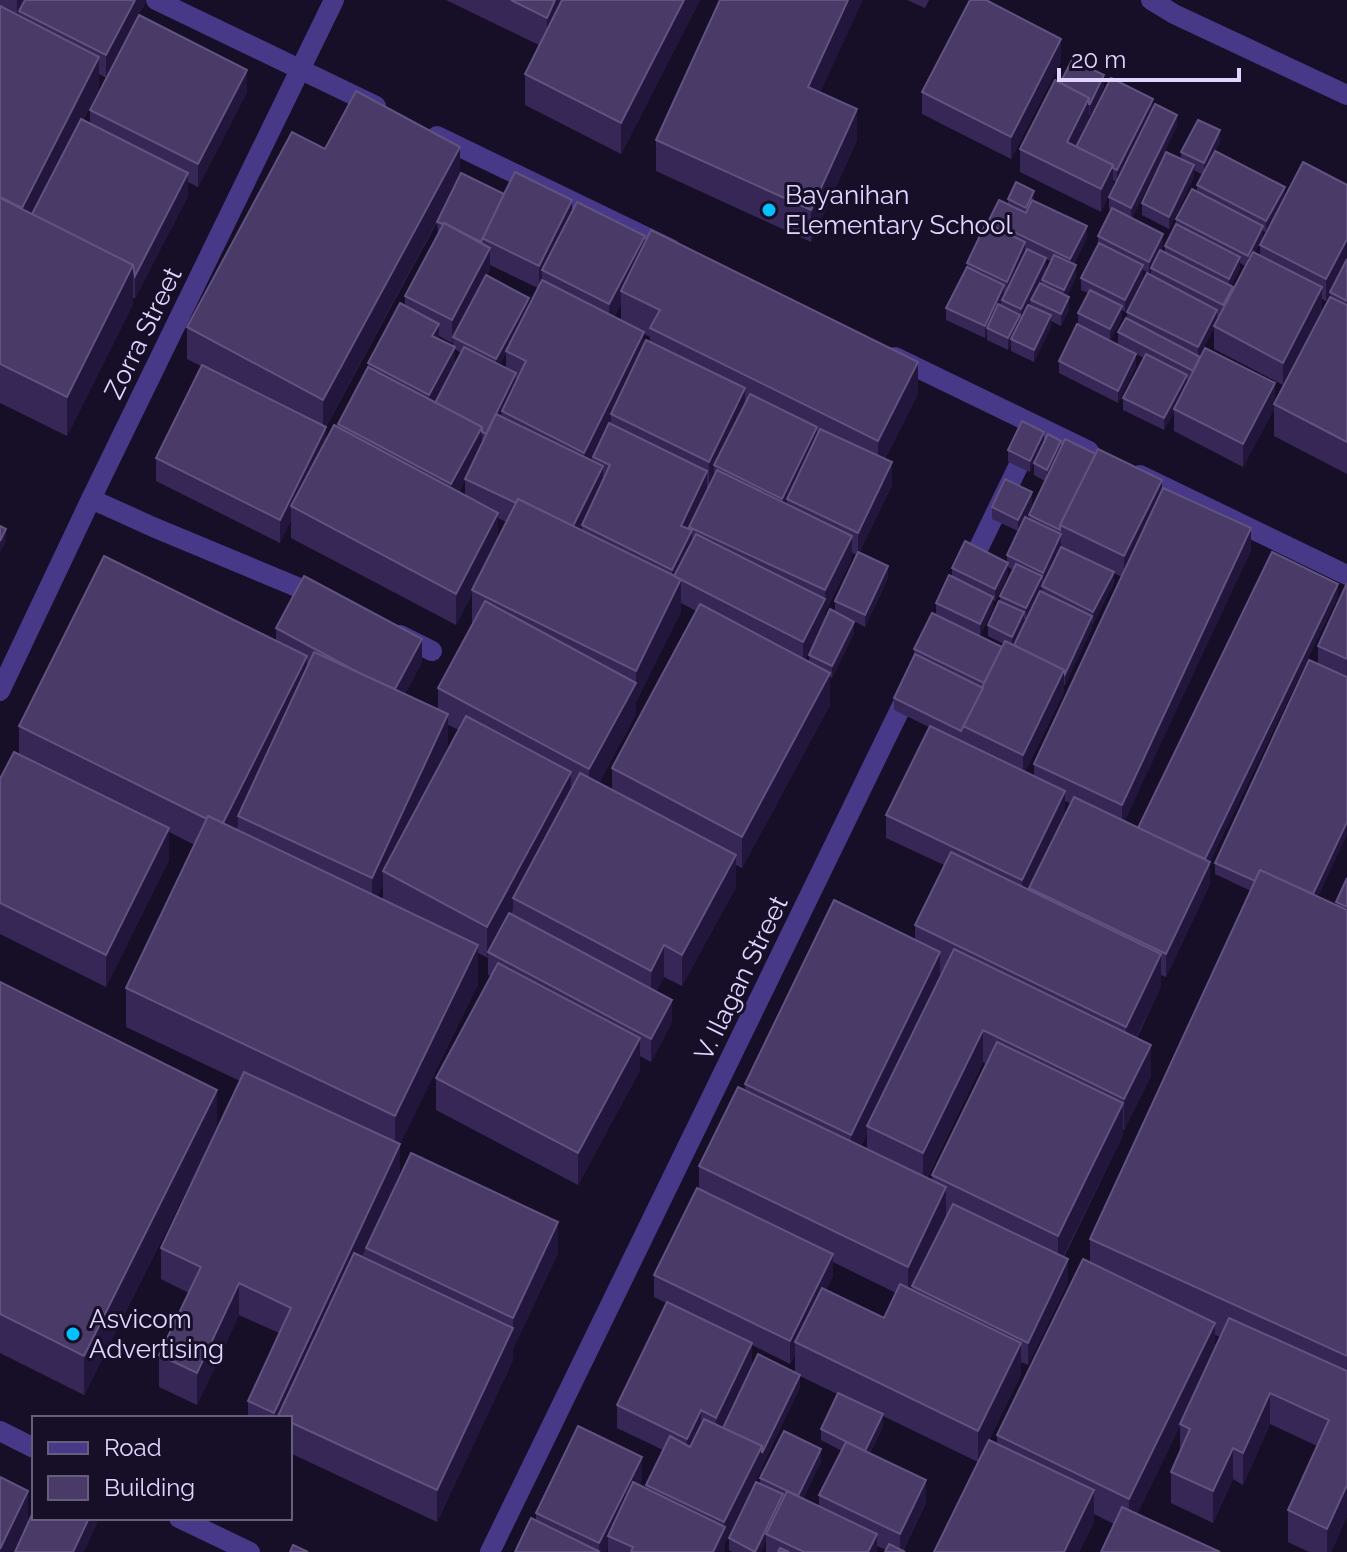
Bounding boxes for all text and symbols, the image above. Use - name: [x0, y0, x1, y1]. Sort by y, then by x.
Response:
- scale bar: [1059, 32, 1239, 82]
- text: 20 m: [1071, 45, 1126, 74]
- place label: Bayanihan Elementary School: [785, 180, 1014, 240]
- marker: Bayanihan Elementary School: [760, 201, 778, 219]
- street label: Zorra Street: [98, 262, 188, 404]
- street label: V. Ilagan Street: [688, 891, 794, 1065]
- place label: Asvicom Advertising: [89, 1304, 224, 1364]
- marker: Asvicom Advertising: [64, 1325, 82, 1343]
- legend: [32, 1416, 292, 1520]
- text: Road: [104, 1433, 162, 1462]
- text: Building: [104, 1473, 195, 1502]

